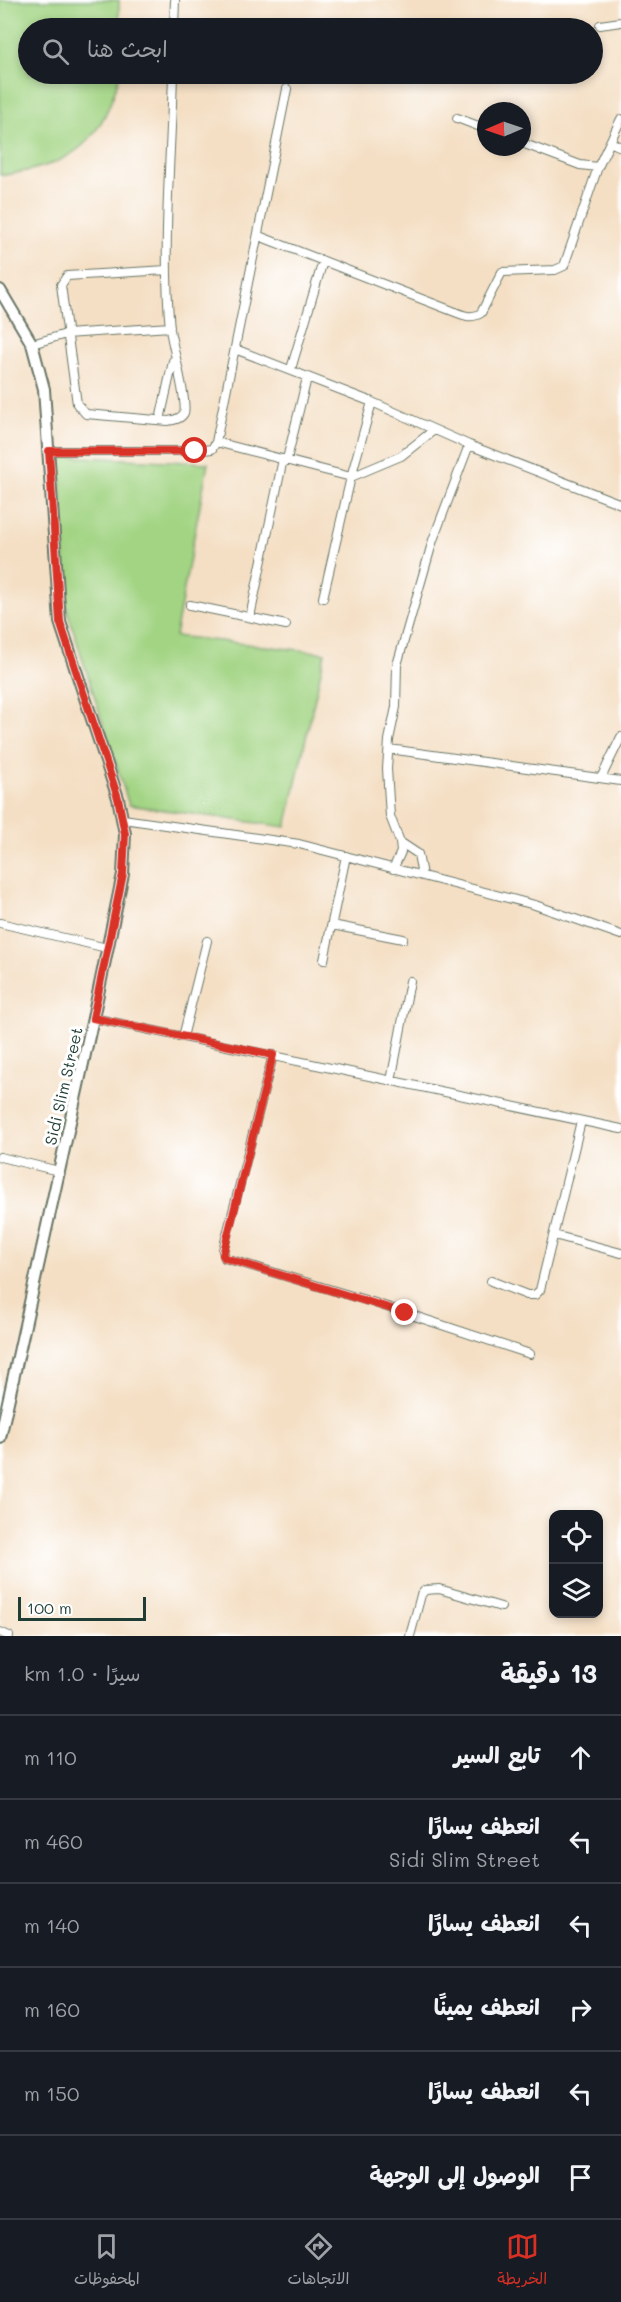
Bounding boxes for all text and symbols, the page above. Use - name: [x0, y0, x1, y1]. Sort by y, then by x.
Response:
- search box: [18, 18, 603, 84]
- text: ابحث هنا: [87, 34, 168, 63]
- icon: search: [39, 35, 72, 68]
- north arrow: [477, 102, 531, 156]
- route start: [181, 437, 207, 463]
- street label: Sidi Slim Street: [39, 1025, 87, 1147]
- route end: [391, 1299, 417, 1325]
- map controls: [549, 1510, 603, 1618]
- button: locate: [549, 1510, 603, 1564]
- button: layers: [549, 1564, 603, 1618]
- scale bar: [18, 1594, 146, 1622]
- text: 100 m: [27, 1597, 72, 1618]
- text: 13 دقيقة: [501, 1656, 597, 1690]
- text: سيرًا · 1.0 km: [24, 1660, 141, 1686]
- text: تابع السير: [454, 1740, 540, 1769]
- icon: ahead: [564, 1741, 597, 1774]
- text: 110 m: [24, 1744, 77, 1770]
- text: انعطف يسارًا: [428, 1811, 540, 1840]
- icon: left: [564, 1825, 597, 1858]
- text: 460 m: [24, 1828, 83, 1854]
- text: Sidi Slim Street: [389, 1846, 540, 1872]
- text: انعطف يسارًا: [428, 1908, 540, 1937]
- icon: left: [564, 1909, 597, 1942]
- text: 140 m: [24, 1912, 79, 1938]
- text: انعطف يمينًا: [434, 1992, 540, 2021]
- icon: right: [564, 1993, 597, 2026]
- text: 160 m: [24, 1996, 80, 2022]
- text: انعطف يسارًا: [428, 2076, 540, 2105]
- icon: left: [564, 2077, 597, 2110]
- text: 150 m: [24, 2080, 79, 2106]
- text: الوصول إلى الوجهة: [369, 2160, 540, 2189]
- icon: arrive: [564, 2161, 597, 2194]
- tab: المحفوظات: [74, 2230, 140, 2293]
- tab: الاتجاهات: [288, 2230, 349, 2293]
- tab: الخريطة: [497, 2230, 547, 2293]

